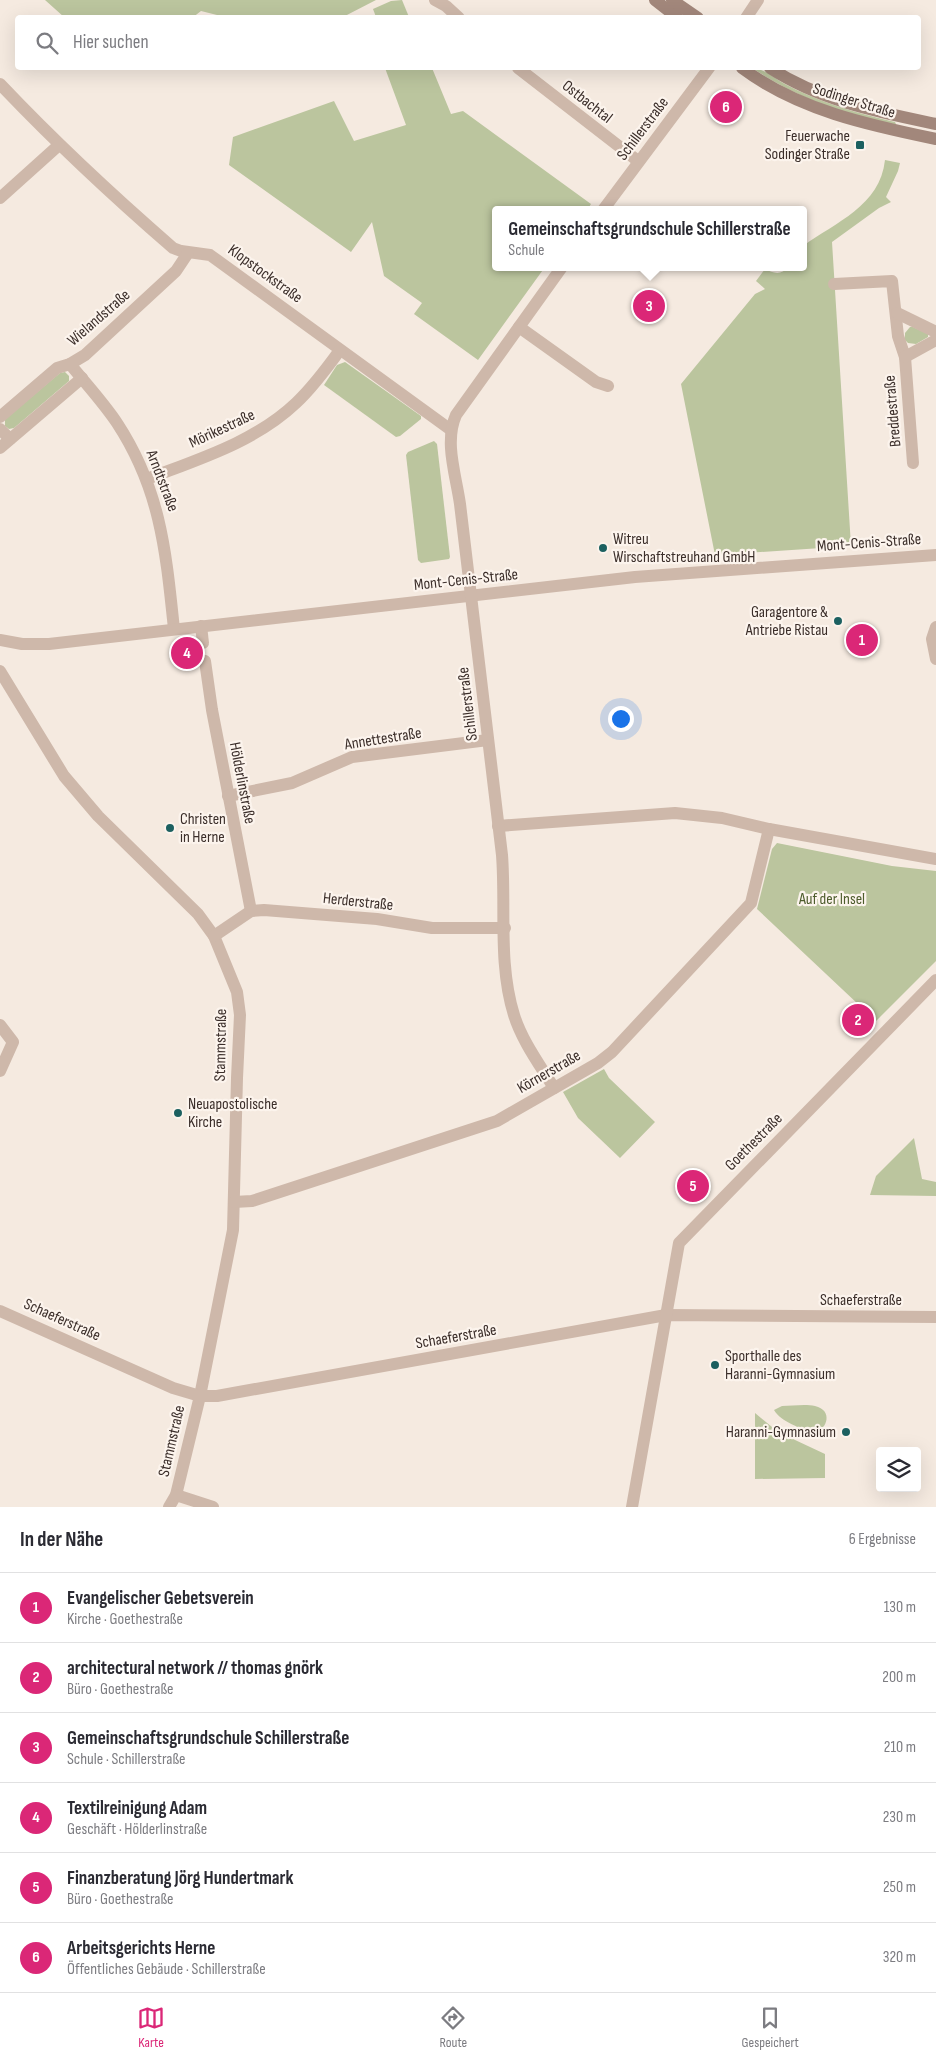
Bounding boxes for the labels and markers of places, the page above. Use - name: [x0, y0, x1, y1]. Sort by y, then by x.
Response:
- pin: 6: [710, 88, 742, 126]
- place label: Feuerwache Sodinger Straße: [765, 127, 850, 164]
- marker: Feuerwache Sodinger Straße: [854, 139, 866, 151]
- pin: 3: [633, 287, 665, 325]
- place label: Witreu Wirschaftstreuhand GmbH: [613, 530, 755, 567]
- marker: Witreu Wirschaftstreuhand GmbH: [597, 542, 609, 554]
- place label: Garagentore & Antriebe Ristau: [745, 603, 828, 640]
- marker: Garagentore & Antriebe Ristau: [832, 615, 844, 627]
- pin: 1: [846, 621, 878, 659]
- pin: 4: [171, 634, 203, 672]
- place label: Christen in Herne: [180, 810, 226, 847]
- marker: Christen in Herne: [164, 822, 176, 834]
- pin: 2: [842, 1001, 874, 1039]
- place label: Neuapostolische Kirche: [188, 1095, 278, 1132]
- marker: Neuapostolische Kirche: [172, 1107, 184, 1119]
- pin: 5: [677, 1167, 709, 1205]
- place label: Sporthalle des Haranni-Gymnasium: [725, 1347, 835, 1384]
- marker: Sporthalle des Haranni-Gymnasium: [709, 1359, 721, 1371]
- place label: Haranni-Gymnasium: [726, 1423, 836, 1442]
- marker: Haranni-Gymnasium: [840, 1426, 852, 1438]

